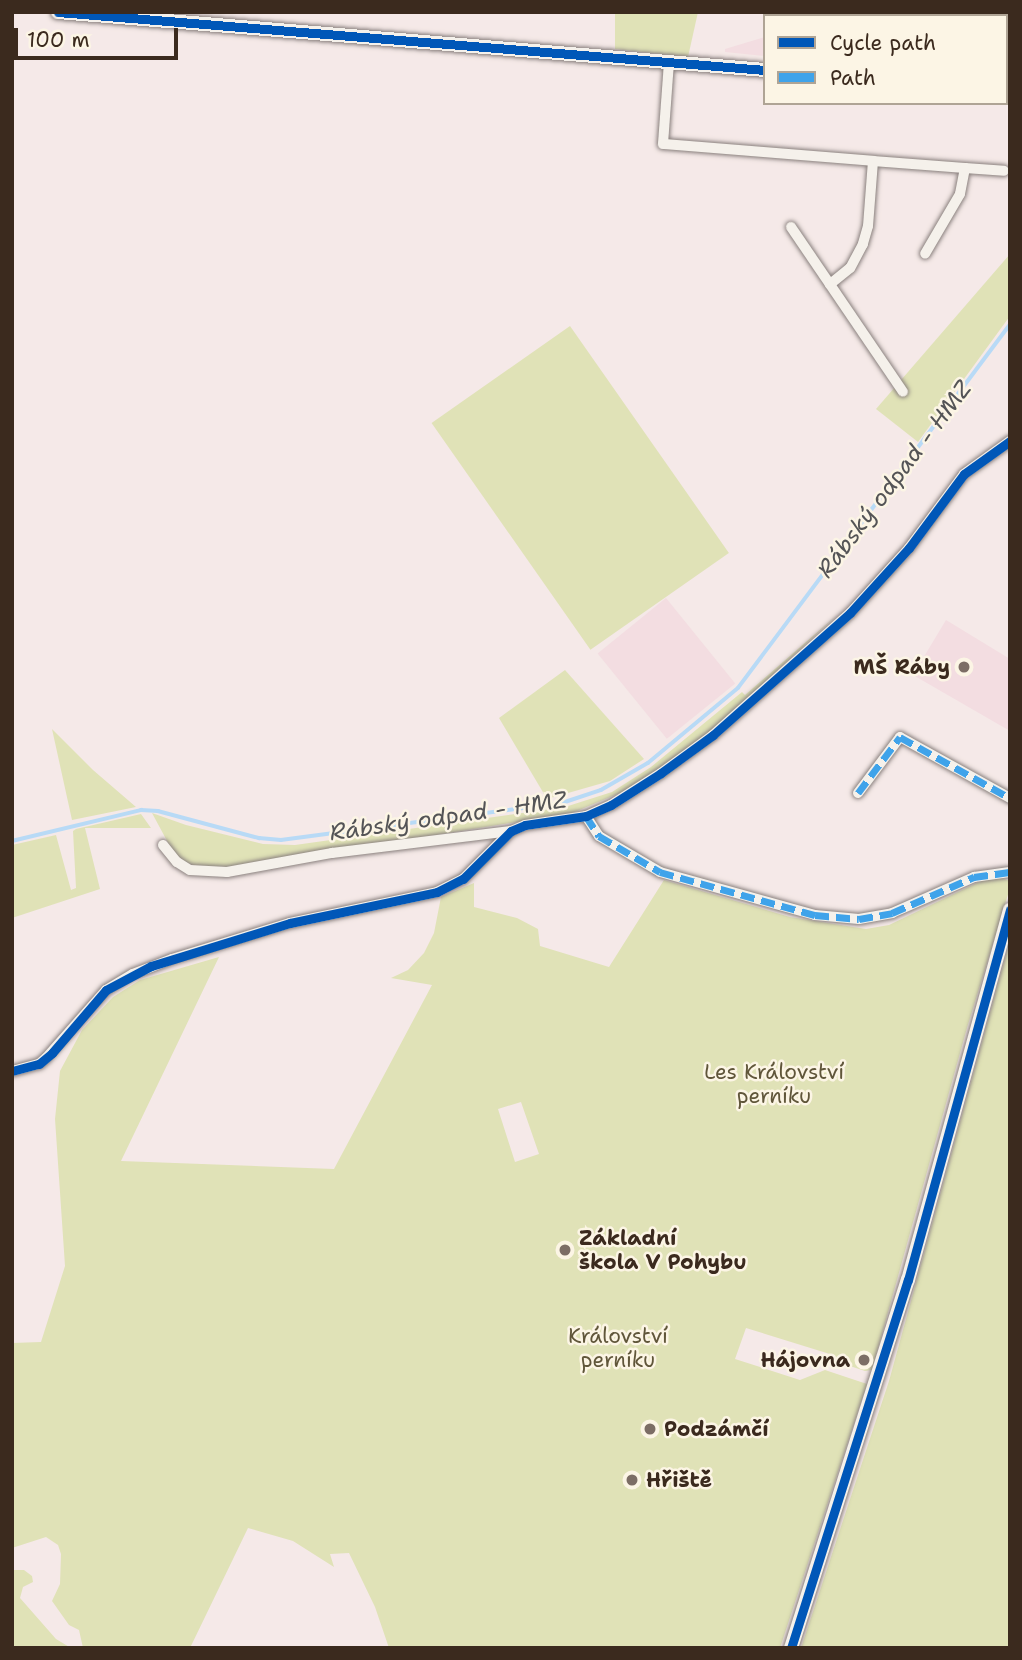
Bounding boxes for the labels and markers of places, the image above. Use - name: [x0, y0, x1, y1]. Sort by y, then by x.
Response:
- place label: MŠ Ráby: [854, 654, 950, 680]
- marker: MŠ Ráby: [956, 659, 972, 675]
- place label: Základní škola V Pohybu: [579, 1225, 747, 1275]
- marker: Základní škola V Pohybu: [557, 1242, 573, 1258]
- place label: Hájovna: [760, 1347, 850, 1373]
- marker: Hájovna: [856, 1352, 872, 1368]
- place label: Podzámčí: [664, 1416, 769, 1442]
- marker: Podzámčí: [642, 1421, 658, 1437]
- place label: Hřiště: [646, 1467, 712, 1493]
- marker: Hřiště: [624, 1472, 640, 1488]

